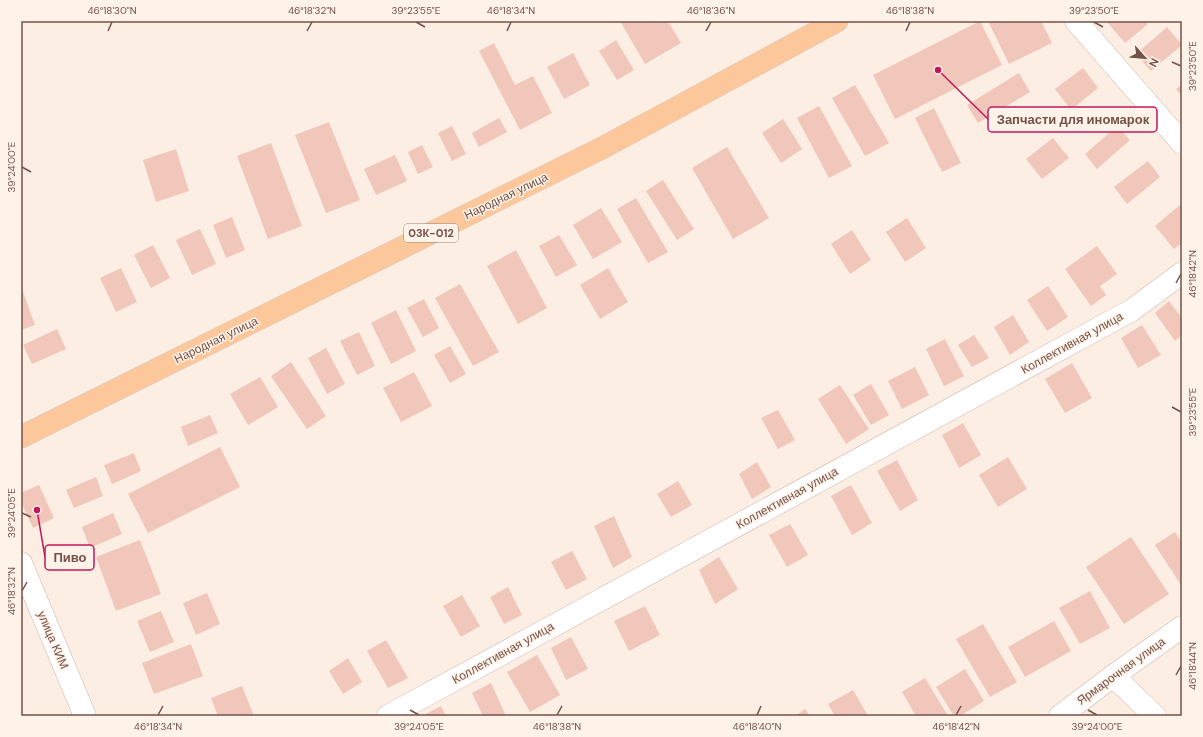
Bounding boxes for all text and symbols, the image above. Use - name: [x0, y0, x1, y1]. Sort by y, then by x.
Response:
- text: 46°18'30"N: [87, 4, 137, 17]
- text: 46°18'32"N: [288, 4, 336, 17]
- text: 39°23'55"E: [392, 4, 441, 17]
- text: 46°18'34"N: [487, 4, 535, 17]
- text: 46°18'36"N: [687, 4, 735, 17]
- text: 46°18'38"N: [886, 4, 934, 17]
- text: 39°23'50"E: [1069, 4, 1119, 17]
- north arrow: [1125, 38, 1165, 78]
- text: 39°23'50"E: [1186, 41, 1199, 91]
- text: N: [1146, 56, 1162, 69]
- callout: Запчасти для иномарок: [988, 107, 1157, 132]
- text: Запчасти для иномарок: [997, 111, 1150, 128]
- text: 39°24'00"E: [5, 141, 18, 192]
- street label: Народная улица: [461, 169, 551, 223]
- road number: 03К-012: [404, 224, 458, 242]
- text: 46°18'42"N: [1186, 250, 1199, 298]
- street label: Коллективная улица: [1018, 308, 1126, 378]
- street label: Народная улица: [171, 313, 261, 367]
- text: 39°23'55"E: [1186, 387, 1199, 436]
- street label: Коллективная улица: [733, 463, 841, 533]
- text: 39°24'05"E: [5, 488, 18, 538]
- callout: Пиво: [45, 545, 94, 570]
- text: Пиво: [53, 549, 87, 566]
- text: 46°18'32"N: [5, 567, 18, 615]
- street label: улица КИМ: [34, 608, 72, 672]
- street label: Коллективная улица: [449, 618, 557, 688]
- street label: Ярмарочная улица: [1074, 633, 1169, 709]
- text: 46°18'44"N: [1186, 642, 1199, 690]
- text: 46°18'34"N: [134, 720, 182, 733]
- text: 39°24'05"E: [394, 720, 444, 733]
- text: 46°18'38"N: [533, 720, 581, 733]
- text: 46°18'40"N: [733, 720, 781, 733]
- text: 46°18'42"N: [932, 720, 980, 733]
- text: 39°24'00"E: [1072, 720, 1123, 733]

